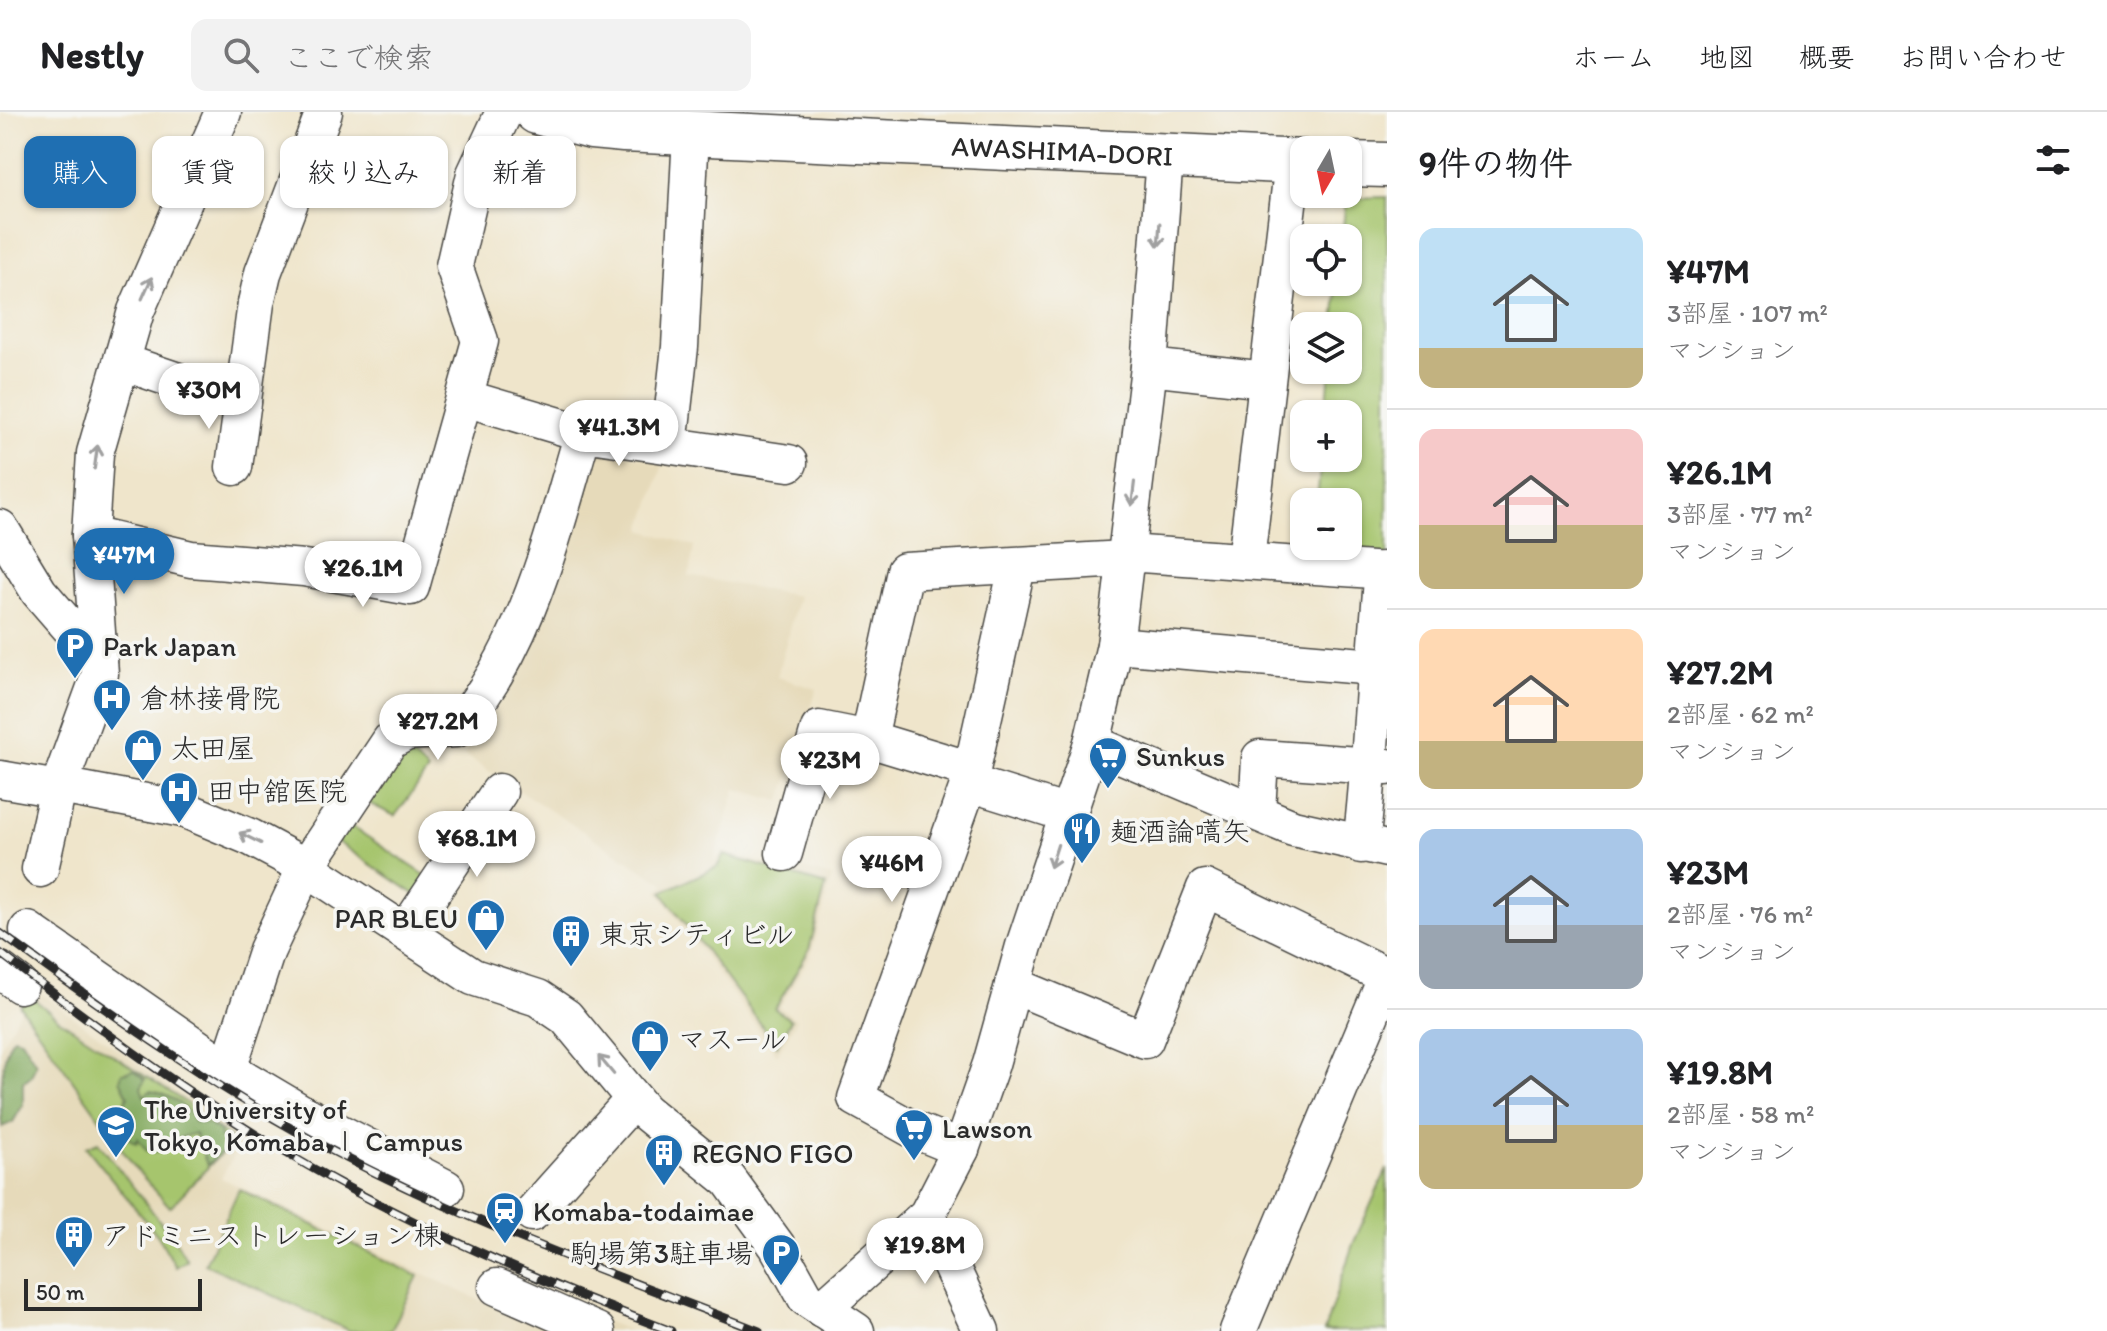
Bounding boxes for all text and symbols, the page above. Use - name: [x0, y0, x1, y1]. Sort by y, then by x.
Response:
- search box: [191, 19, 751, 91]
- text: Nestly: [40, 32, 143, 78]
- icon: search: [219, 33, 263, 77]
- text: ここで検索: [283, 39, 433, 76]
- text: ホーム: [1572, 40, 1655, 74]
- text: 地図: [1699, 40, 1755, 74]
- text: 概要: [1799, 40, 1855, 74]
- text: お問い合わせ: [1899, 40, 2067, 74]
- street label: AWASHIMA-DORI: [951, 128, 1174, 173]
- chip: 購入: [24, 136, 136, 208]
- chip: 賃貸: [152, 136, 264, 208]
- chip: 絞り込み: [280, 136, 448, 208]
- chip: 新着: [464, 136, 576, 208]
- north arrow: [1290, 136, 1362, 208]
- map controls: [1290, 136, 1362, 560]
- icon: filters: [2031, 138, 2075, 182]
- text: 9件の物件: [1419, 143, 1573, 184]
- one-way arrow: [1151, 221, 1166, 248]
- button: locate: [1290, 224, 1362, 296]
- text: ¥47M: [1667, 251, 1750, 292]
- icon: home: [1483, 260, 1579, 356]
- one-way arrow: [140, 276, 155, 300]
- text: 3部屋 · 107 m²: [1667, 297, 1828, 329]
- button: layers: [1290, 312, 1362, 384]
- text: マンション: [1667, 334, 1796, 366]
- pin: ¥30M: [162, 363, 256, 431]
- text: ¥30M: [176, 373, 242, 405]
- pin: ¥41.3M: [554, 400, 684, 468]
- button: +: [1290, 400, 1362, 472]
- text: ¥41.3M: [577, 410, 661, 442]
- one-way arrow: [89, 445, 104, 471]
- text: ¥26.1M: [1667, 452, 1773, 493]
- icon: home: [1483, 461, 1579, 557]
- one-way arrow: [1125, 481, 1140, 506]
- button: −: [1290, 488, 1362, 560]
- text: 3部屋 · 77 m²: [1667, 498, 1813, 530]
- pin: ¥47M: [77, 528, 171, 596]
- text: マンション: [1667, 535, 1796, 567]
- text: ¥47M: [92, 538, 156, 570]
- pin: ¥26.1M: [298, 541, 428, 609]
- text: ¥26.1M: [323, 551, 403, 583]
- parking icon: Park Japan: [54, 625, 96, 680]
- place label: Park Japan: [103, 629, 236, 663]
- text: ¥27.2M: [1667, 652, 1774, 693]
- icon: home: [1483, 661, 1579, 757]
- hospital icon: 倉林接骨院: [91, 677, 133, 732]
- place label: 倉林接骨院: [140, 681, 280, 715]
- pin: ¥27.2M: [373, 694, 503, 762]
- text: 2部屋 · 62 m²: [1667, 698, 1814, 730]
- text: ¥27.2M: [397, 704, 479, 736]
- shop icon: 太田屋: [122, 727, 164, 782]
- place label: 太田屋: [171, 731, 255, 765]
- pin: ¥23M: [783, 733, 877, 801]
- supermarket icon: Sunkus: [1087, 735, 1129, 790]
- text: マンション: [1667, 735, 1796, 767]
- place label: Sunkus: [1136, 739, 1225, 773]
- text: ¥23M: [799, 743, 861, 775]
- hospital icon: 田中舘医院: [158, 770, 200, 825]
- place label: 田中舘医院: [207, 774, 347, 808]
- restaurant icon: 麺酒論嚆矢: [1061, 810, 1103, 865]
- pin: ¥68.1M: [412, 811, 542, 879]
- place label: 麺酒論嚆矢: [1110, 814, 1250, 848]
- text: ¥68.1M: [436, 821, 518, 853]
- one-way arrow: [238, 830, 262, 845]
- pin: ¥46M: [845, 836, 939, 904]
- one-way arrow: [1045, 843, 1060, 868]
- text: ¥46M: [860, 846, 924, 878]
- text: ¥23M: [1667, 852, 1749, 893]
- icon: home: [1483, 861, 1579, 957]
- shop icon: PAR BLEU: [465, 897, 507, 952]
- text: 2部屋 · 76 m²: [1667, 898, 1813, 930]
- place label: PAR BLEU: [335, 901, 458, 935]
- building icon: 東京シティビル: [550, 913, 592, 968]
- place label: 東京シティビル: [599, 917, 794, 951]
- text: マンション: [1667, 935, 1796, 967]
- shop icon: マスール: [629, 1018, 671, 1073]
- place label: マスール: [678, 1022, 787, 1056]
- text: ¥19.8M: [1667, 1052, 1773, 1093]
- one-way arrow: [597, 1055, 615, 1076]
- icon: home: [1483, 1061, 1579, 1157]
- place label: The University of Tokyo, Komaba Ⅰ Campus: [144, 1092, 463, 1158]
- text: 2部屋 · 58 m²: [1667, 1098, 1814, 1130]
- school or university icon: The University of Tokyo, Komaba Ⅰ Campus: [95, 1104, 137, 1159]
- supermarket icon: Lawson: [893, 1107, 935, 1162]
- place label: Lawson: [942, 1111, 1032, 1145]
- building icon: REGNO FIGO: [643, 1132, 685, 1187]
- text: マンション: [1667, 1135, 1796, 1167]
- place label: REGNO FIGO: [692, 1136, 854, 1170]
- station icon: Komaba-todaimae: [484, 1190, 526, 1245]
- place label: Komaba-todaimae: [533, 1194, 754, 1228]
- building icon: アドミニストレーション棟: [53, 1214, 95, 1269]
- place label: アドミニストレーション棟: [102, 1218, 441, 1252]
- pin: ¥19.8M: [860, 1218, 990, 1286]
- text: ¥19.8M: [884, 1228, 966, 1260]
- parking icon: 駒場第3駐車場: [760, 1232, 802, 1287]
- place label: 駒場第3駐車場: [570, 1236, 753, 1270]
- scale bar: [24, 1275, 202, 1311]
- text: 50 m: [36, 1279, 85, 1306]

